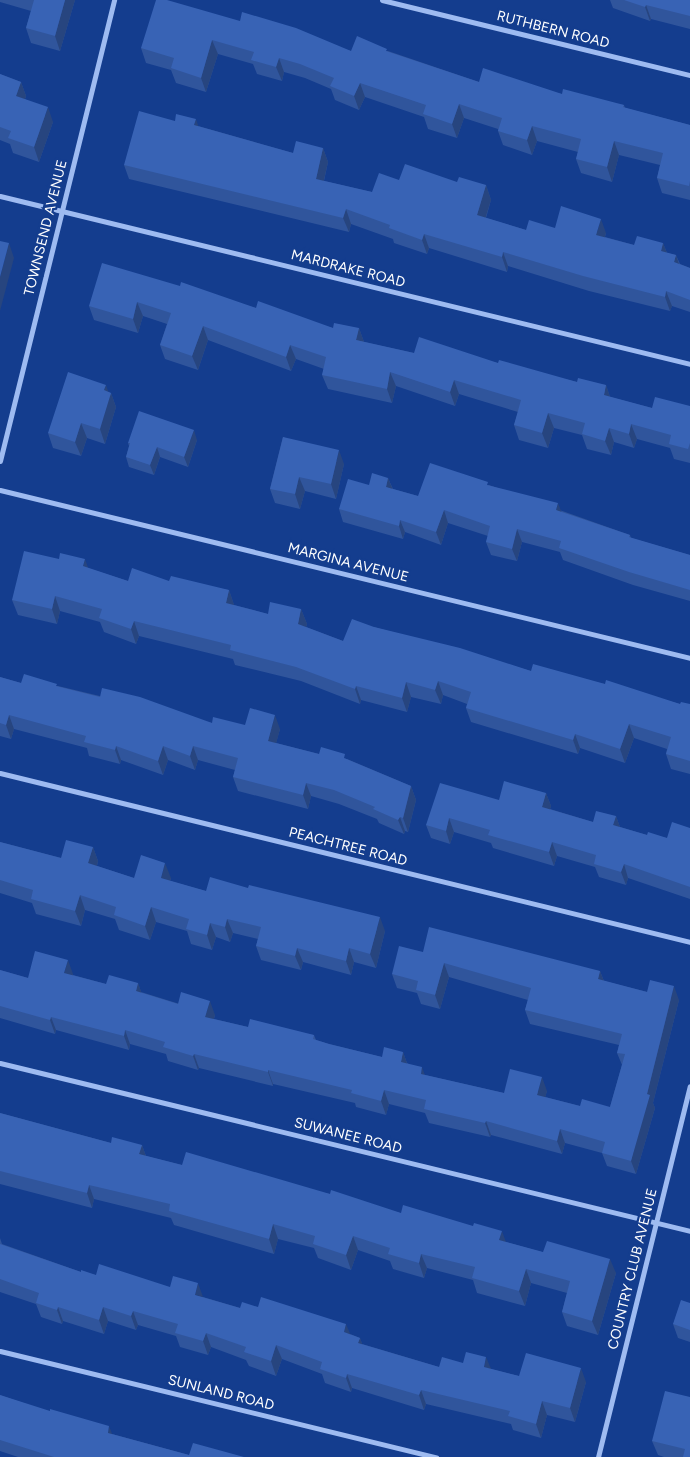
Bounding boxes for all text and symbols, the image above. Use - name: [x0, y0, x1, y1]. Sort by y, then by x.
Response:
- street label: RUTHBERN ROAD: [495, 8, 611, 52]
- street label: TOWNSEND AVENUE: [21, 158, 71, 298]
- street label: MARDRAKE ROAD: [289, 247, 407, 291]
- street label: MARGINA AVENUE: [286, 540, 410, 586]
- street label: PEACHTREE ROAD: [287, 824, 409, 870]
- street label: SUWANEE ROAD: [292, 1114, 404, 1158]
- street label: COUNTRY CLUB AVENUE: [605, 1187, 661, 1351]
- street label: SUNLAND ROAD: [166, 1372, 276, 1414]

